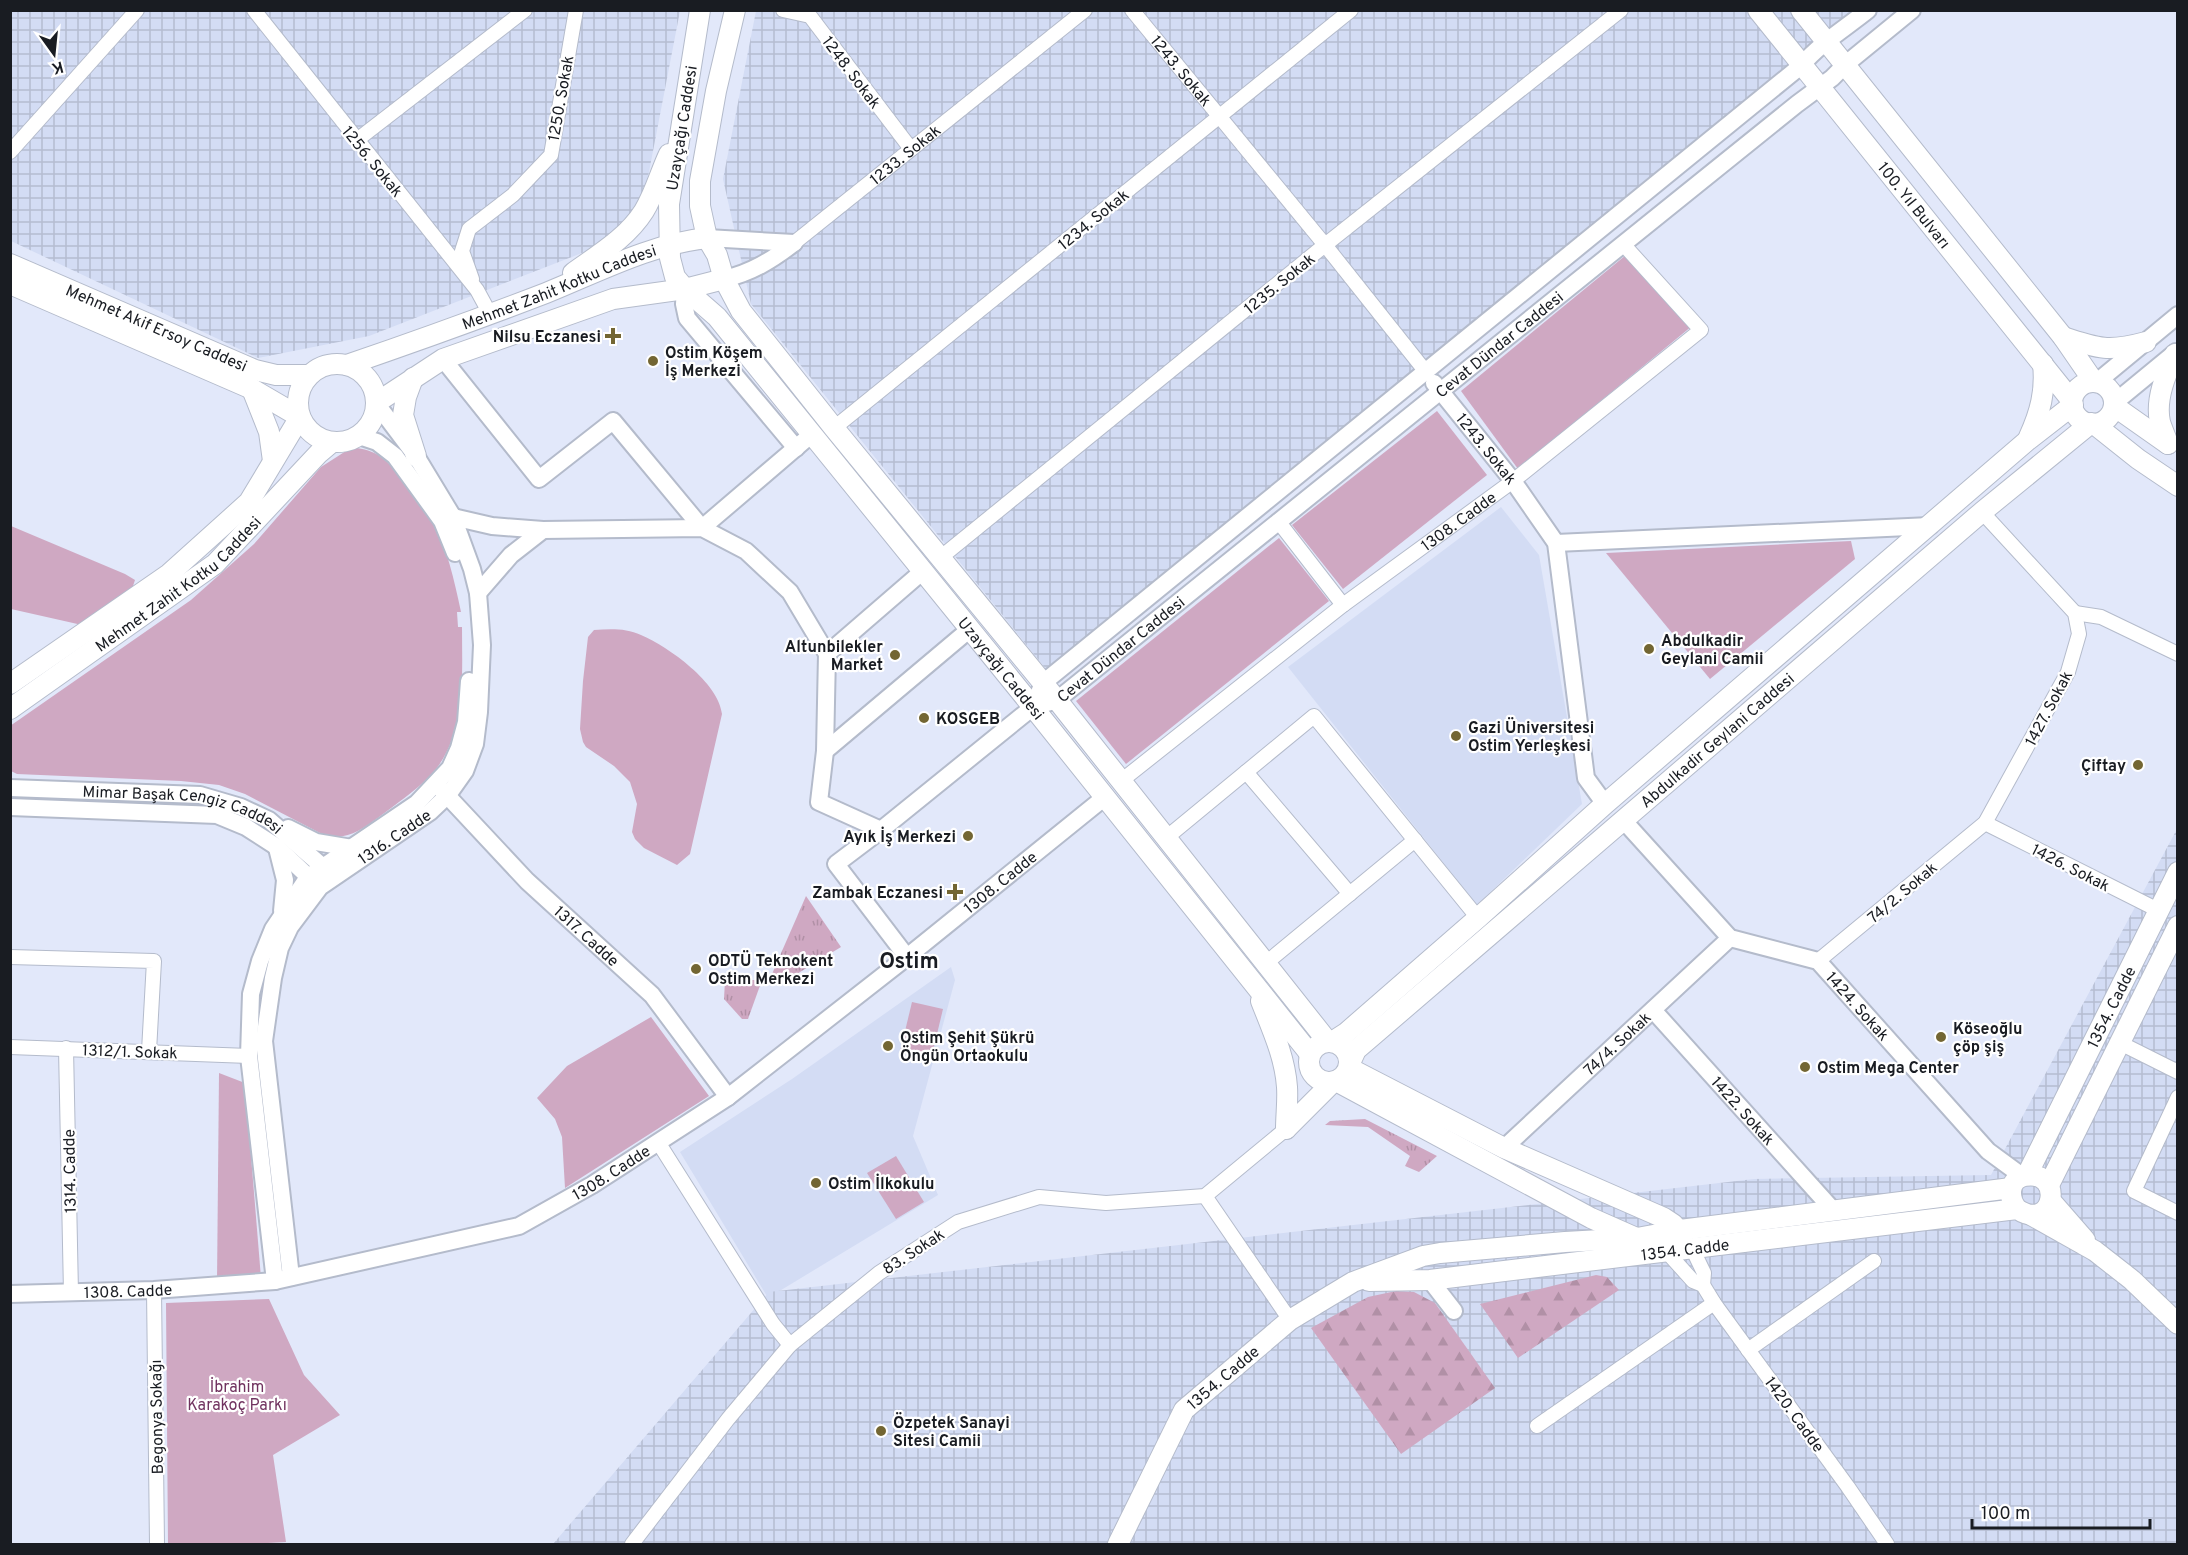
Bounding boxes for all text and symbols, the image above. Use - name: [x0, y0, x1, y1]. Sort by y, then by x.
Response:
- north arrow: [24, 24, 84, 84]
- street label: 1243. Sokak: [1145, 32, 1215, 111]
- street label: 1248. Sokak: [817, 33, 884, 113]
- street label: 1250. Sokak: [545, 54, 579, 143]
- text: K: [49, 55, 65, 78]
- street label: Uzayçağı Caddesi: [663, 64, 703, 192]
- street label: 1233. Sokak: [866, 121, 946, 190]
- street label: 1256. Sokak: [337, 123, 406, 202]
- street label: 100. Yıl Bulvarı: [1872, 159, 1954, 253]
- street label: 1234. Sokak: [1055, 186, 1134, 255]
- street label: Mehmet Zahit Kotku Caddesi: [460, 241, 659, 336]
- street label: 1235. Sokak: [1241, 250, 1320, 319]
- street label: Mehmet Akif Ersoy Caddesi: [62, 281, 250, 377]
- street label: Cevat Dündar Caddesi: [1432, 288, 1568, 403]
- place label: Nilsu Eczanesi: [493, 328, 601, 348]
- marker: Nilsu Eczanesi: [606, 329, 620, 343]
- place label: Ostim Köşem İş Merkezi: [665, 344, 763, 382]
- marker: Ostim Köşem İş Merkezi: [646, 354, 660, 368]
- street label: 1243. Sokak: [1450, 410, 1520, 489]
- street label: 1308. Cadde: [1418, 488, 1501, 557]
- street label: Mehmet Zahit Kotku Caddesi: [92, 513, 267, 657]
- street label: Cevat Dündar Caddesi: [1054, 593, 1190, 708]
- street label: Uzayçağı Caddesi: [952, 614, 1047, 725]
- place label: Abdulkadir Geylani Camii: [1661, 632, 1764, 670]
- place label: Altunbilekler Market: [785, 638, 883, 676]
- marker: Abdulkadir Geylani Camii: [1642, 642, 1656, 656]
- marker: Altunbilekler Market: [888, 648, 902, 662]
- street label: 1427. Sokak: [2022, 668, 2078, 750]
- street label: Abdulkadir Geylani Caddesi: [1637, 670, 1799, 813]
- place label: KOSGEB: [936, 710, 1000, 730]
- marker: KOSGEB: [917, 711, 931, 725]
- place label: Gazi Üniversitesi Ostim Yerleşkesi: [1468, 717, 1594, 757]
- marker: Gazi Üniversitesi Ostim Yerleşkesi: [1449, 729, 1463, 743]
- place label: Çiftay: [2081, 757, 2126, 777]
- marker: Çiftay: [2131, 758, 2145, 772]
- street label: Mimar Başak Cengiz Caddesi: [82, 783, 286, 839]
- street label: 1316. Cadde: [355, 806, 436, 870]
- place label: Ayık İş Merkezi: [843, 826, 956, 848]
- marker: Ayık İş Merkezi: [961, 829, 975, 843]
- street label: 1426. Sokak: [2027, 840, 2113, 897]
- street label: 1308. Cadde: [961, 848, 1042, 919]
- street label: 74/2. Sokak: [1864, 859, 1942, 928]
- place label: Zambak Eczanesi: [812, 884, 943, 904]
- marker: Zambak Eczanesi: [948, 885, 962, 899]
- street label: 1317. Cadde: [549, 902, 622, 972]
- district label: Ostim: [879, 949, 939, 976]
- place label: ODTÜ Teknokent Ostim Merkezi: [708, 950, 833, 990]
- marker: ODTÜ Teknokent Ostim Merkezi: [689, 962, 703, 976]
- street label: 1354. Cadde: [2084, 963, 2141, 1052]
- street label: 1424. Sokak: [1821, 969, 1893, 1046]
- street label: 74/4. Sokak: [1580, 1008, 1656, 1081]
- place label: Köseoğlu çöp şiş: [1953, 1020, 2022, 1058]
- place label: Ostim Şehit Şükrü Öngün Ortaokulu: [900, 1029, 1034, 1067]
- marker: Köseoğlu çöp şiş: [1934, 1030, 1948, 1044]
- marker: Ostim Şehit Şükrü Öngün Ortaokulu: [881, 1039, 895, 1053]
- street label: 1312/1. Sokak: [82, 1041, 178, 1065]
- place label: Ostim Mega Center: [1817, 1059, 1959, 1079]
- marker: Ostim Mega Center: [1798, 1060, 1812, 1074]
- street label: 1422. Sokak: [1706, 1073, 1778, 1150]
- street label: 1314. Cadde: [60, 1129, 82, 1213]
- street label: 1308. Cadde: [569, 1142, 655, 1206]
- place label: Ostim İlkokulu: [828, 1173, 935, 1195]
- marker: Ostim İlkokulu: [809, 1176, 823, 1190]
- street label: 83. Sokak: [879, 1225, 949, 1280]
- street label: 1354. Cadde: [1640, 1236, 1731, 1266]
- street label: 1308. Cadde: [84, 1281, 173, 1304]
- street label: 1354. Cadde: [1184, 1342, 1264, 1415]
- street label: Begonya Sokağı: [147, 1359, 169, 1475]
- street label: 1420. Cadde: [1759, 1373, 1828, 1457]
- park label: İbrahim Karakoç Parkı: [187, 1377, 287, 1416]
- place label: Özpetek Sanayi Sitesi Camii: [893, 1412, 1010, 1452]
- marker: Özpetek Sanayi Sitesi Camii: [874, 1424, 888, 1438]
- scale bar: [1972, 1492, 2150, 1530]
- text: 100 m: [1981, 1503, 2030, 1526]

